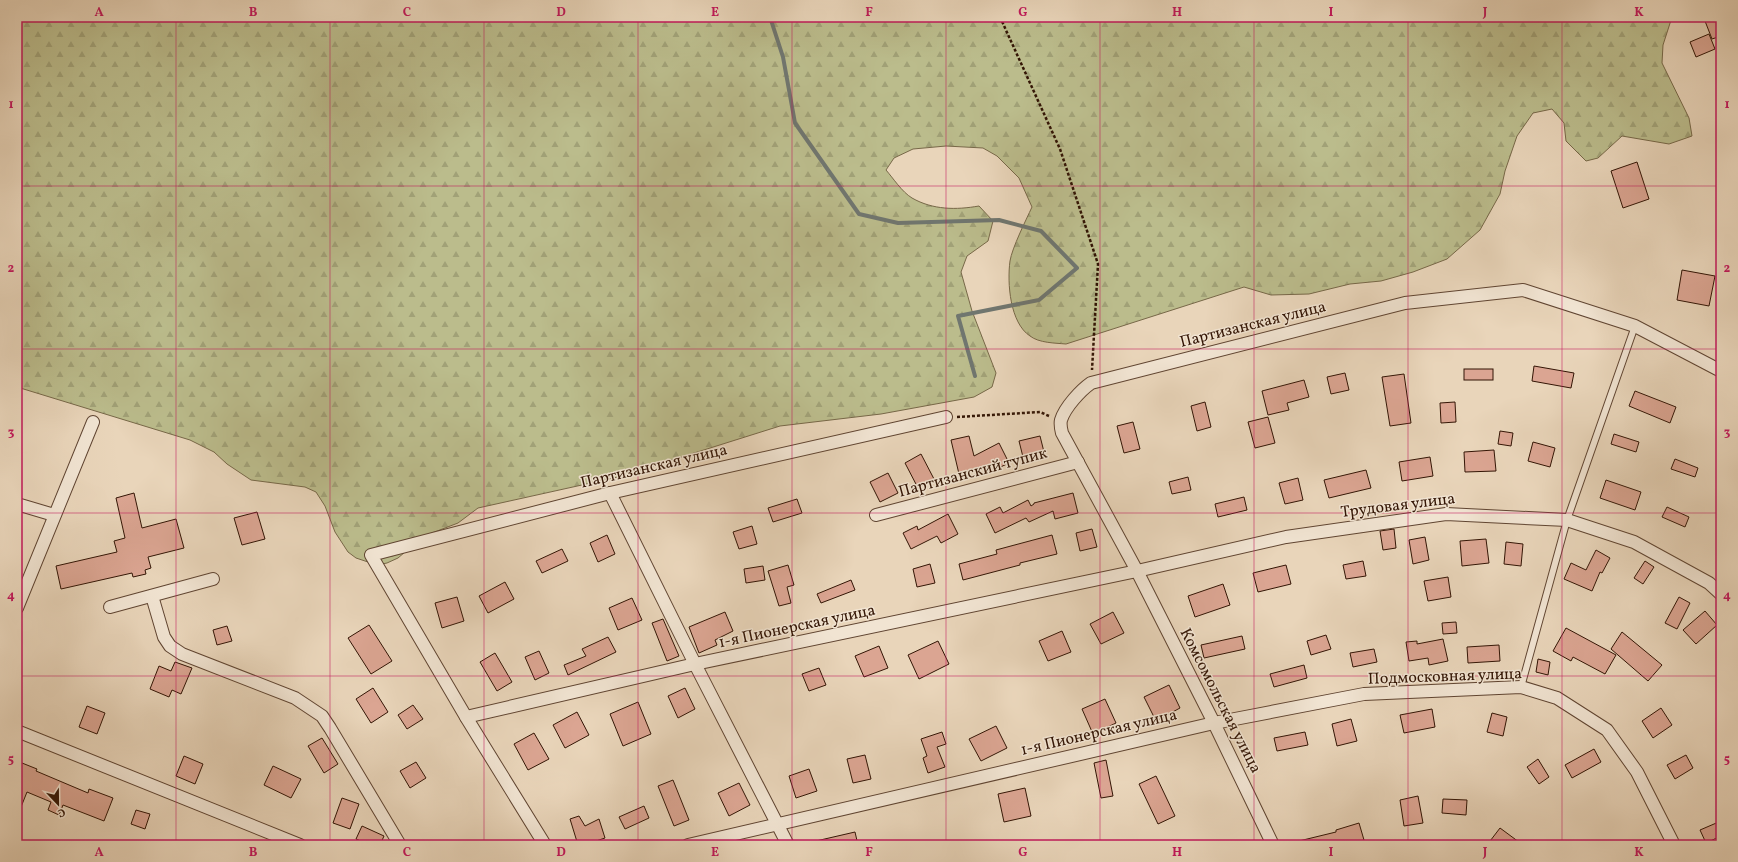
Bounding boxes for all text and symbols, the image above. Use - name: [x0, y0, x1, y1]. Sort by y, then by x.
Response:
- text: A: [94, 4, 104, 22]
- text: B: [249, 4, 258, 22]
- text: C: [403, 4, 411, 22]
- text: D: [556, 4, 566, 22]
- text: E: [711, 4, 719, 22]
- text: F: [865, 4, 873, 22]
- text: G: [1018, 4, 1028, 22]
- text: H: [1172, 4, 1182, 22]
- text: I: [1329, 4, 1334, 22]
- text: J: [1482, 4, 1488, 22]
- text: K: [1634, 4, 1644, 22]
- text: 1: [8, 96, 14, 114]
- text: 1: [1724, 96, 1730, 114]
- text: 2: [8, 260, 15, 278]
- text: 2: [1724, 260, 1731, 278]
- street label: Партизанская улица: [1178, 296, 1329, 354]
- text: 3: [8, 424, 15, 442]
- text: 3: [1724, 424, 1731, 442]
- street label: Партизанская улица: [578, 439, 730, 495]
- street label: Партизанский тупик: [896, 442, 1050, 503]
- street label: Трудовая улица: [1340, 488, 1457, 524]
- text: 4: [7, 587, 15, 605]
- text: 4: [1723, 587, 1731, 605]
- street label: 1-я Пионерская улица: [717, 600, 877, 654]
- street label: Комсомольская улица: [1174, 625, 1266, 777]
- street label: Подмосковная улица: [1368, 663, 1523, 691]
- street label: 1-я Пионерская улица: [1019, 704, 1179, 762]
- text: 5: [8, 751, 14, 769]
- text: 5: [1724, 751, 1730, 769]
- north arrow: [38, 784, 78, 824]
- text: С: [55, 804, 67, 820]
- text: A: [94, 844, 104, 862]
- text: B: [249, 844, 258, 862]
- text: C: [403, 844, 411, 862]
- text: D: [556, 844, 566, 862]
- text: E: [711, 844, 719, 862]
- text: F: [865, 844, 873, 862]
- text: G: [1018, 844, 1028, 862]
- text: H: [1172, 844, 1182, 862]
- text: I: [1329, 844, 1334, 862]
- text: J: [1482, 844, 1488, 862]
- text: K: [1634, 844, 1644, 862]

